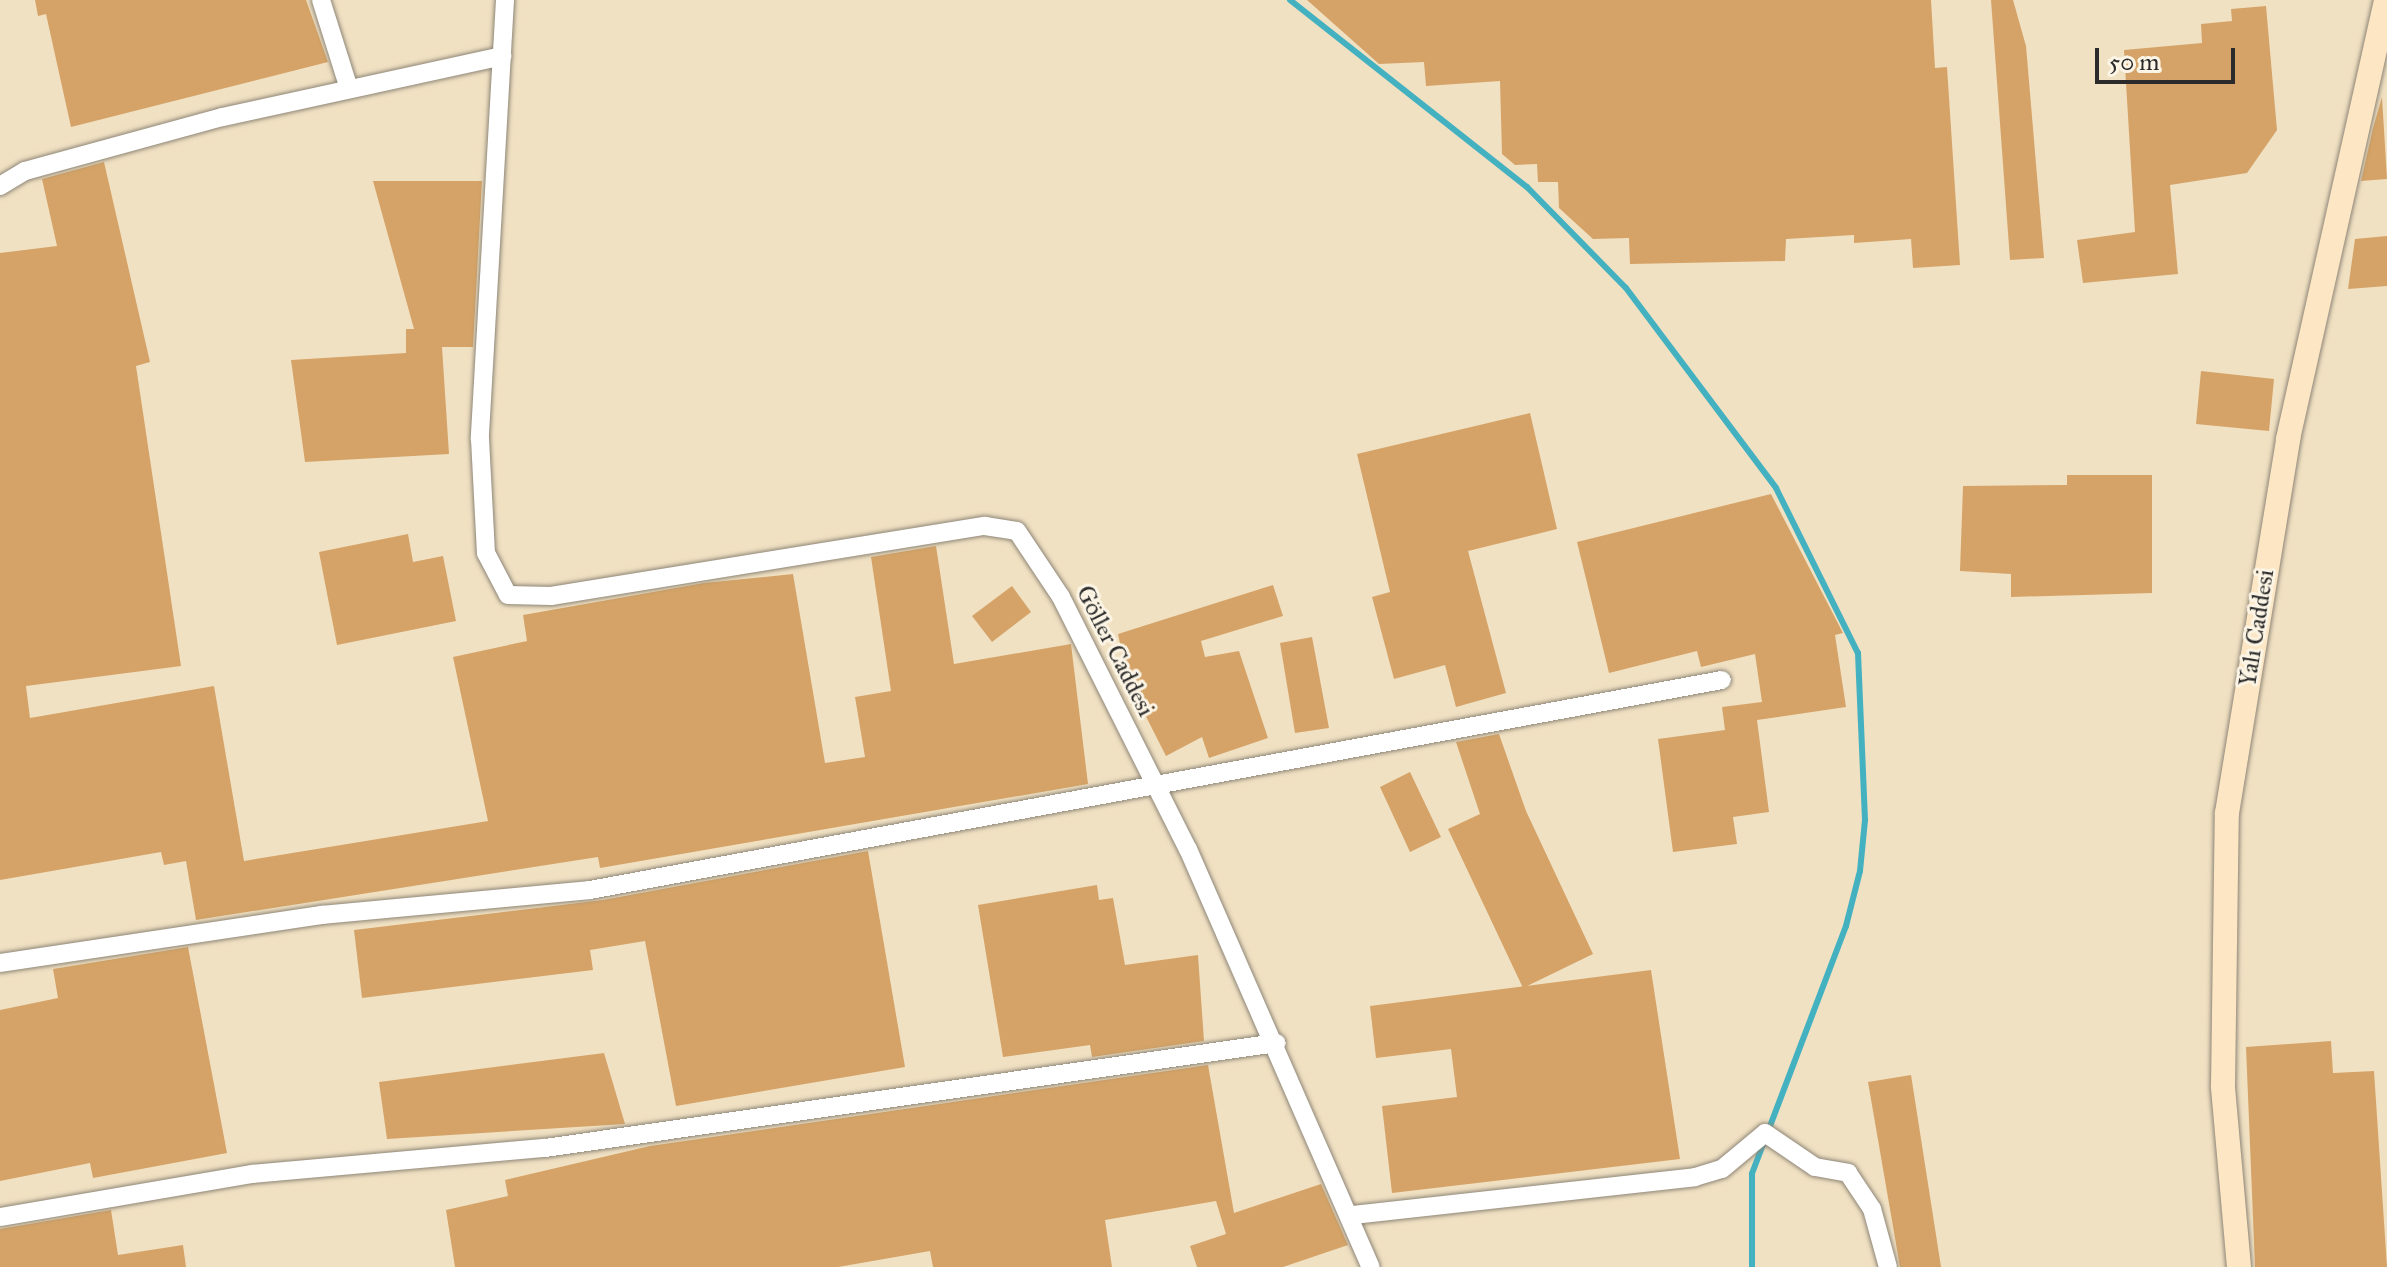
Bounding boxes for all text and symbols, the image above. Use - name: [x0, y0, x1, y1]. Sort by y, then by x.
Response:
- scale bar: [2099, 32, 2239, 82]
- text: 50 m: [2109, 47, 2159, 77]
- street label: Yalı Caddesi: [2234, 567, 2280, 689]
- street label: Göller Caddesi: [1070, 581, 1160, 721]

